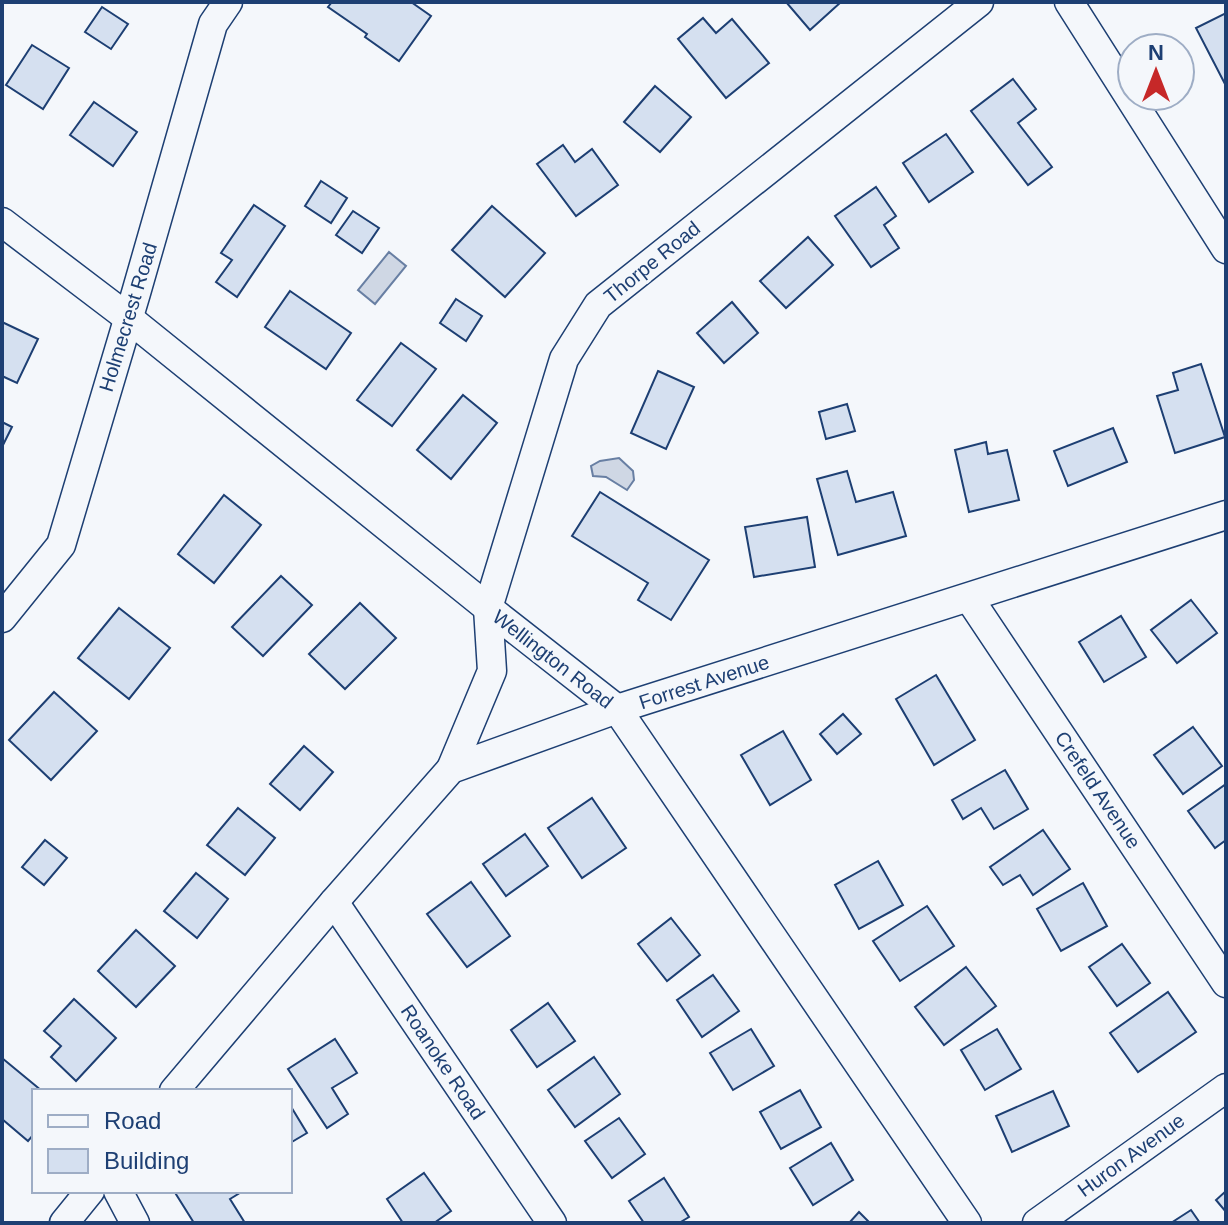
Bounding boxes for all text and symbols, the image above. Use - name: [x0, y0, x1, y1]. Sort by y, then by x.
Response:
- north arrow: [1116, 32, 1196, 112]
- text: N: [1148, 40, 1164, 65]
- street label: Thorpe Road: [600, 217, 704, 307]
- street label: Holmecrest Road: [95, 240, 161, 394]
- street label: Wellington Road: [489, 605, 617, 713]
- street label: Forrest Avenue: [636, 651, 772, 713]
- street label: Crefeld Avenue: [1051, 727, 1145, 853]
- street label: Roanoke Road: [397, 1001, 489, 1123]
- legend: [32, 1089, 292, 1193]
- text: Road: [104, 1107, 161, 1134]
- street label: Huron Avenue: [1073, 1109, 1189, 1201]
- text: Building: [104, 1147, 189, 1174]

